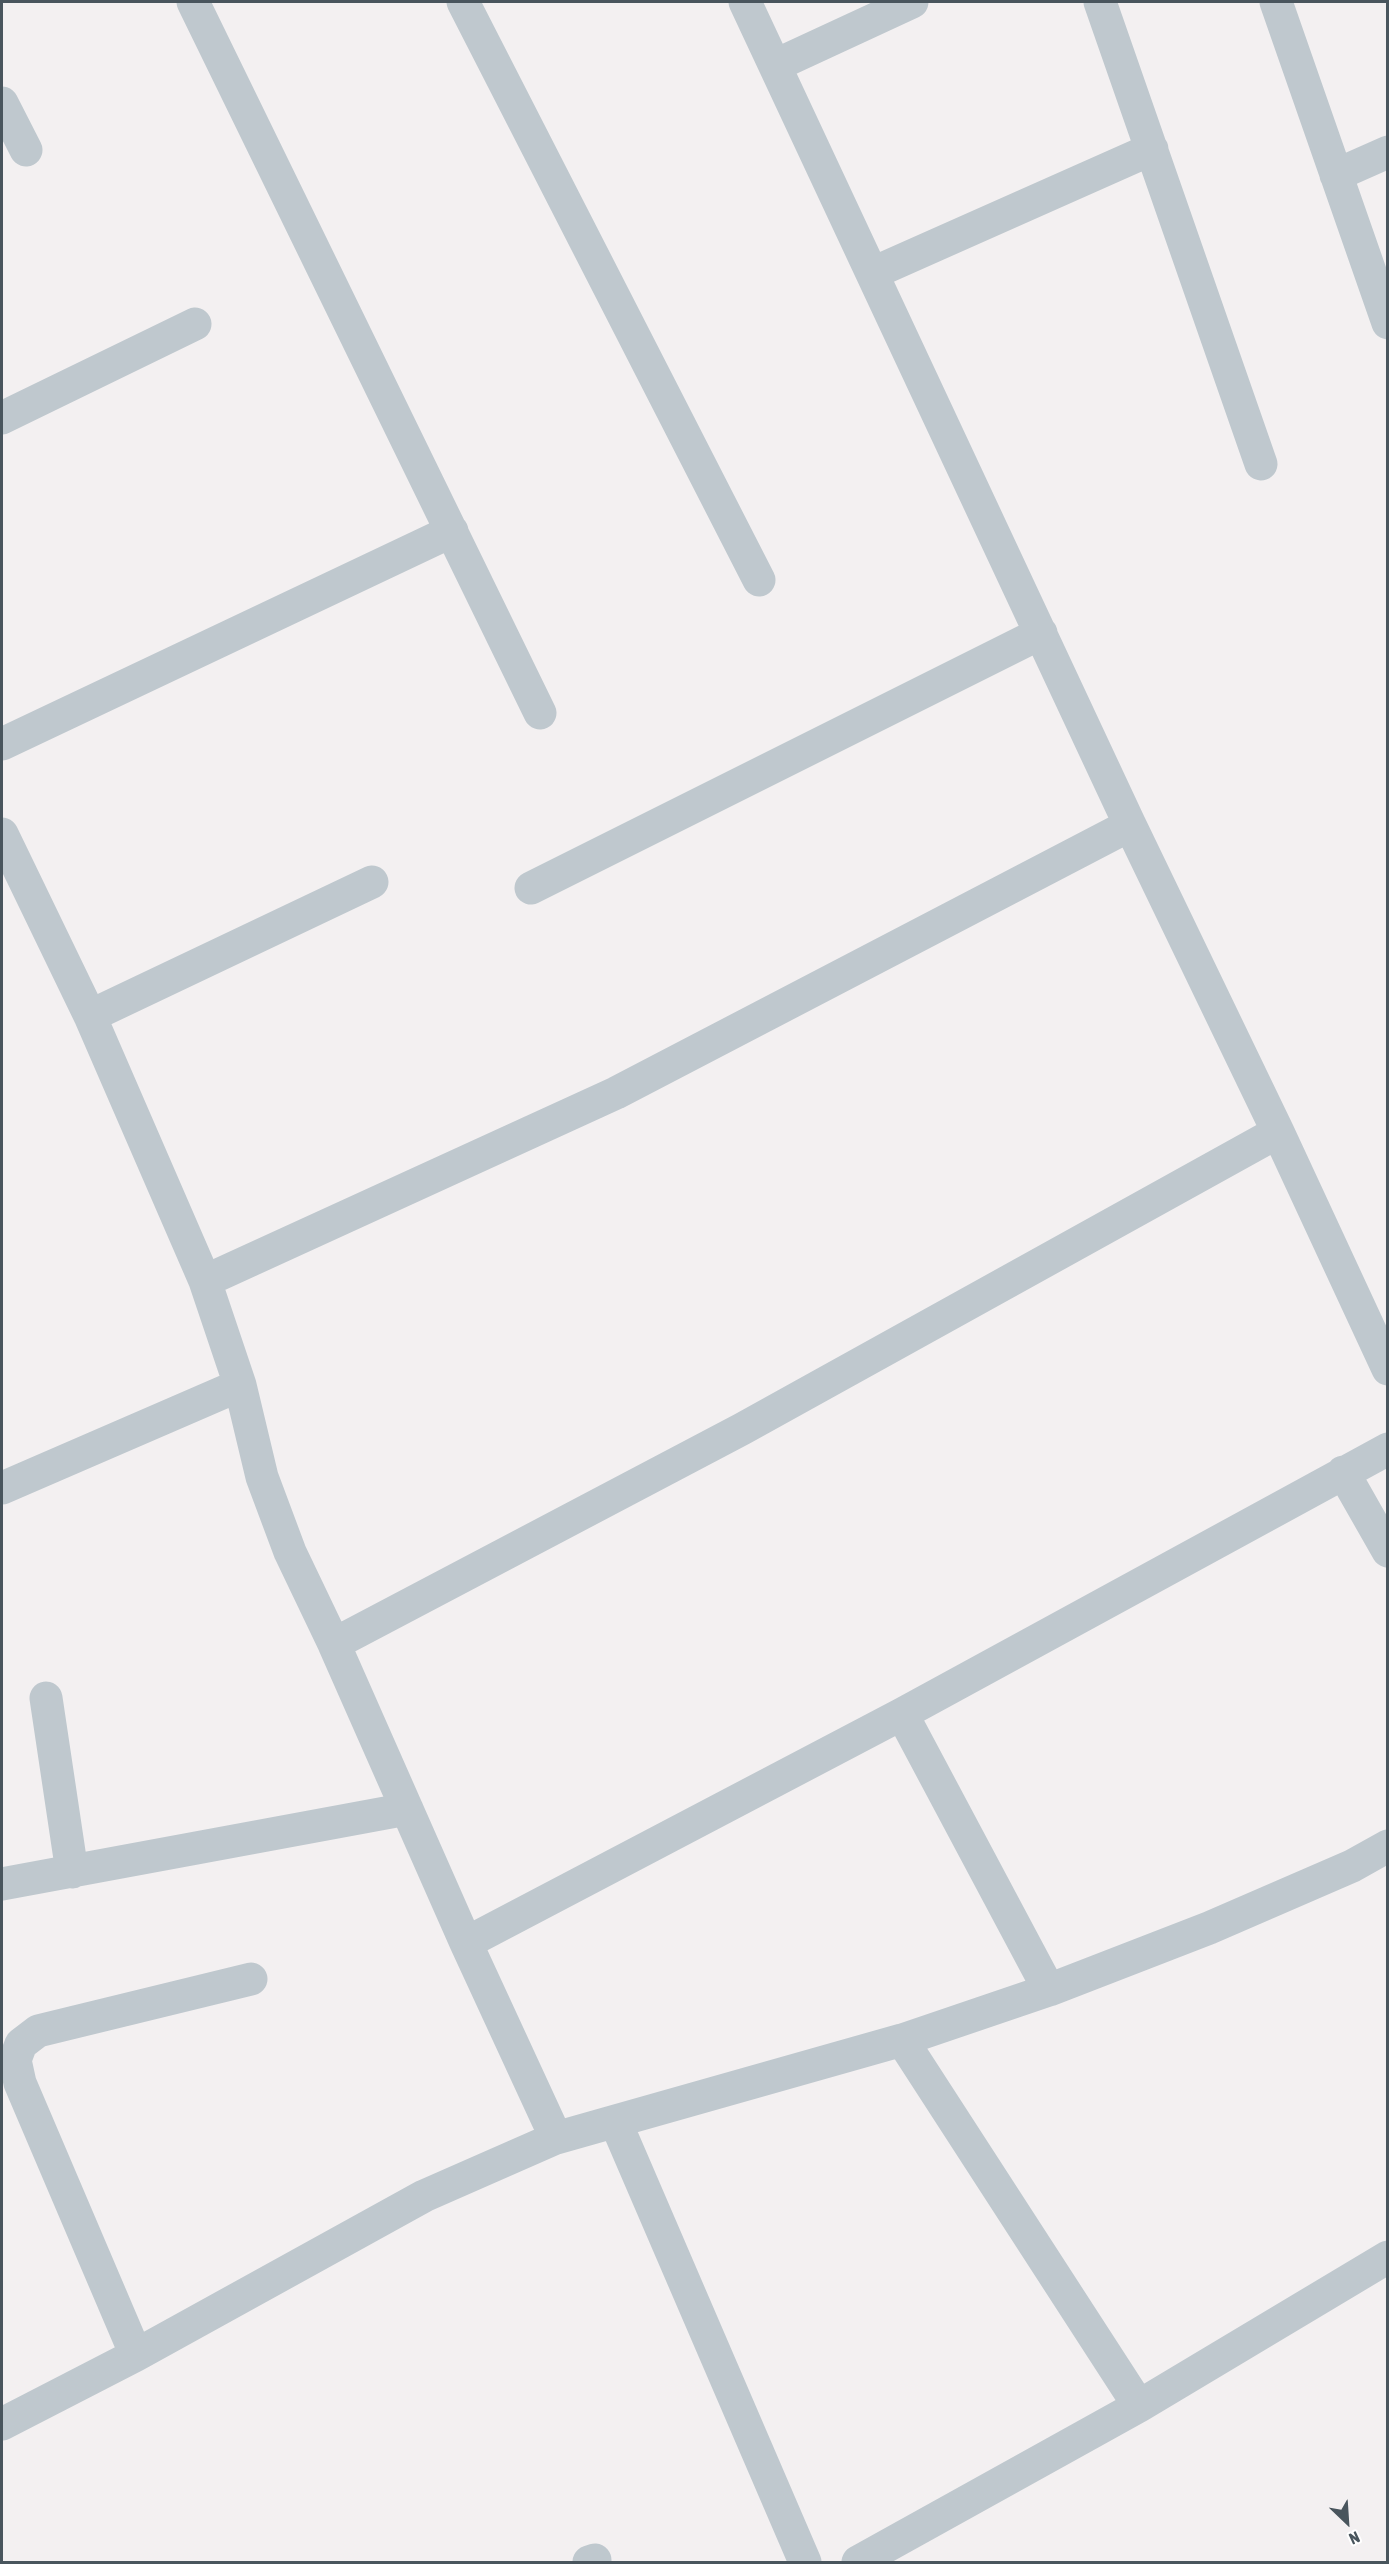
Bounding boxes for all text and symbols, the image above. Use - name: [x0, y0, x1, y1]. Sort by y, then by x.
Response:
- north arrow: [1317, 2492, 1377, 2552]
- text: N: [1347, 2528, 1363, 2548]

